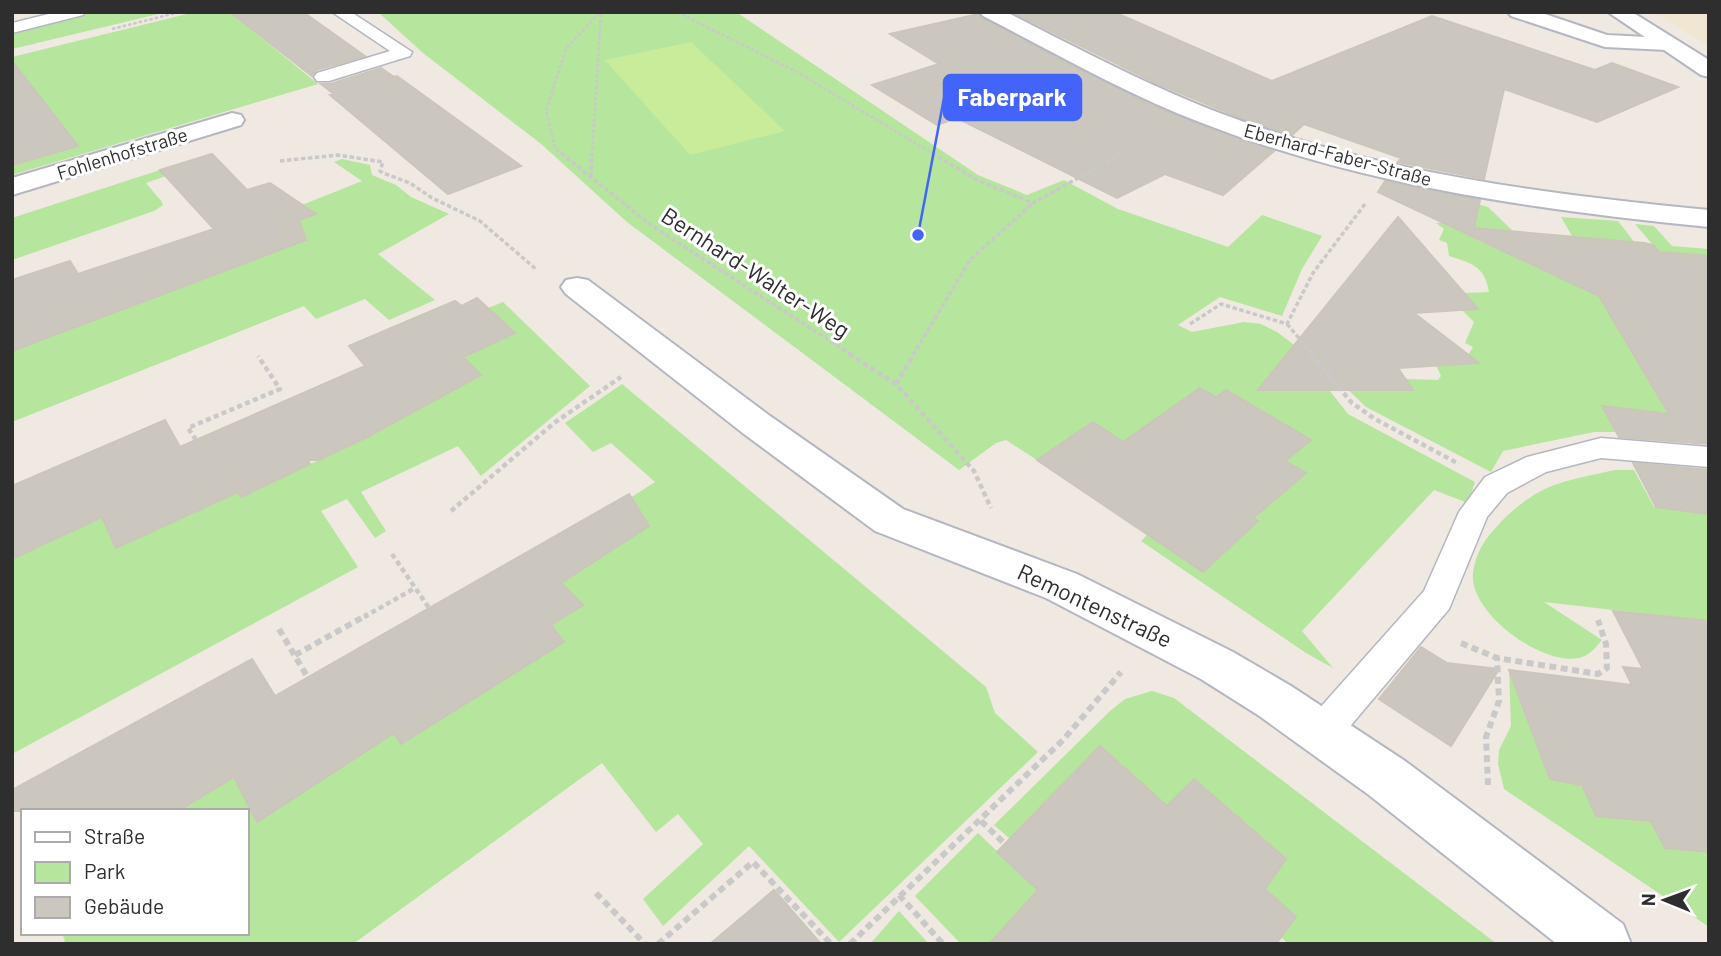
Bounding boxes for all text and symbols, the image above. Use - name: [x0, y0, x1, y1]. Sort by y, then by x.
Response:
- callout: Faberpark: [944, 75, 1081, 120]
- text: Faberpark: [957, 82, 1067, 111]
- street label: Eberhard-Faber-Straße: [1242, 118, 1434, 190]
- street label: Fohlenhofstraße: [54, 122, 190, 184]
- street label: Bernhard-Walter-Weg: [657, 201, 855, 343]
- street label: Remontenstraße: [1013, 557, 1177, 653]
- legend: [21, 809, 248, 935]
- text: Straße: [84, 823, 145, 848]
- text: Park: [84, 858, 125, 883]
- north arrow: [1630, 865, 1700, 935]
- text: Gebäude: [84, 893, 164, 918]
- text: N: [1636, 893, 1659, 906]

